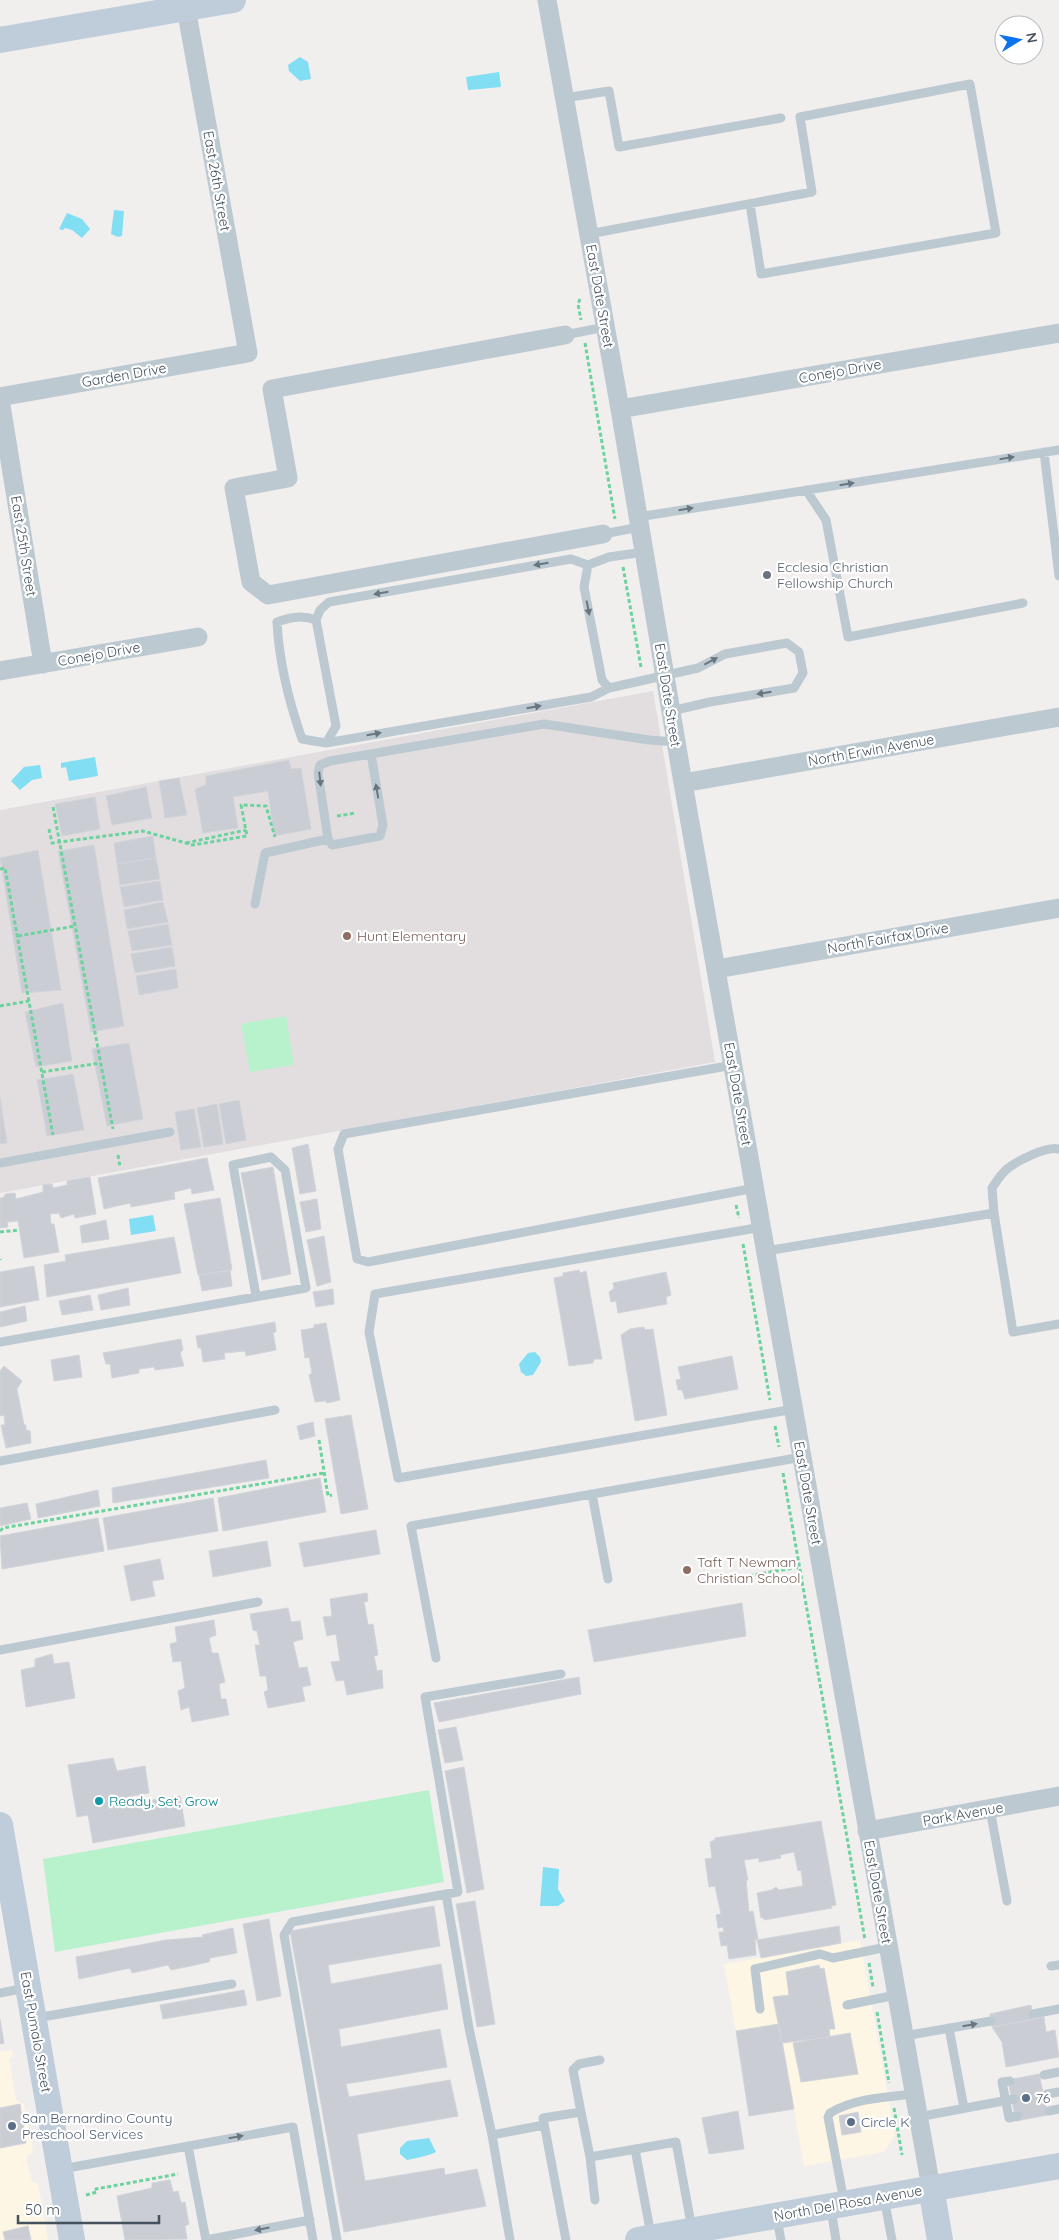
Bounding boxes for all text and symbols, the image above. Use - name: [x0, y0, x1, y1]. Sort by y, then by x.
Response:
- north arrow: [994, 15, 1044, 65]
- text: N: [1022, 31, 1042, 44]
- street label: East 26th Street: [199, 129, 235, 233]
- street label: East Date Street: [582, 243, 618, 349]
- street label: Conejo Drive: [797, 355, 883, 387]
- street label: Garden Drive: [80, 359, 168, 391]
- one-way arrow: [1000, 453, 1016, 461]
- one-way arrow: [839, 479, 855, 487]
- street label: East 25th Street: [7, 494, 41, 598]
- one-way arrow: [679, 505, 695, 513]
- place label: Ecclesia Christian Fellowship Church: [777, 558, 893, 592]
- one-way arrow: [533, 561, 549, 569]
- marker: Ecclesia Christian Fellowship Church: [761, 569, 773, 581]
- one-way arrow: [373, 589, 389, 597]
- one-way arrow: [585, 600, 593, 616]
- street label: Conejo Drive: [56, 638, 142, 670]
- street label: East Date Street: [651, 642, 685, 748]
- one-way arrow: [704, 657, 718, 665]
- one-way arrow: [756, 689, 772, 697]
- one-way arrow: [526, 702, 542, 710]
- one-way arrow: [366, 730, 381, 738]
- street label: North Erwin Avenue: [806, 730, 936, 770]
- one-way arrow: [316, 771, 324, 787]
- one-way arrow: [373, 783, 381, 799]
- street label: North Fairfax Drive: [826, 918, 950, 958]
- place label: Hunt Elementary: [357, 927, 466, 945]
- marker: Hunt Elementary: [341, 930, 353, 942]
- street label: East Date Street: [720, 1041, 756, 1147]
- street label: East Date Street: [790, 1440, 826, 1546]
- place label: Taft T Newman Christian School: [697, 1553, 800, 1587]
- marker: Taft T Newman Christian School: [681, 1564, 693, 1576]
- place label: Ready, Set, Grow: [109, 1792, 219, 1810]
- marker: Ready, Set, Grow: [93, 1795, 105, 1807]
- street label: Park Avenue: [921, 1798, 1005, 1830]
- street label: East Date Street: [860, 1839, 896, 1945]
- street label: East Pumalo Street: [16, 1970, 56, 2094]
- one-way arrow: [962, 2020, 978, 2028]
- place label: 76: [1036, 2089, 1051, 2107]
- marker: 76: [1020, 2092, 1032, 2104]
- place label: San Bernardino County Preschool Services: [22, 2109, 173, 2143]
- place label: Circle K: [861, 2113, 910, 2131]
- marker: Circle K: [845, 2116, 857, 2128]
- marker: San Bernardino County Preschool Services: [6, 2120, 18, 2132]
- one-way arrow: [229, 2132, 245, 2140]
- street label: North Del Rosa Avenue: [772, 2181, 924, 2225]
- scale bar: [18, 2192, 159, 2224]
- text: 50 m: [25, 2200, 60, 2219]
- one-way arrow: [254, 2226, 270, 2234]

